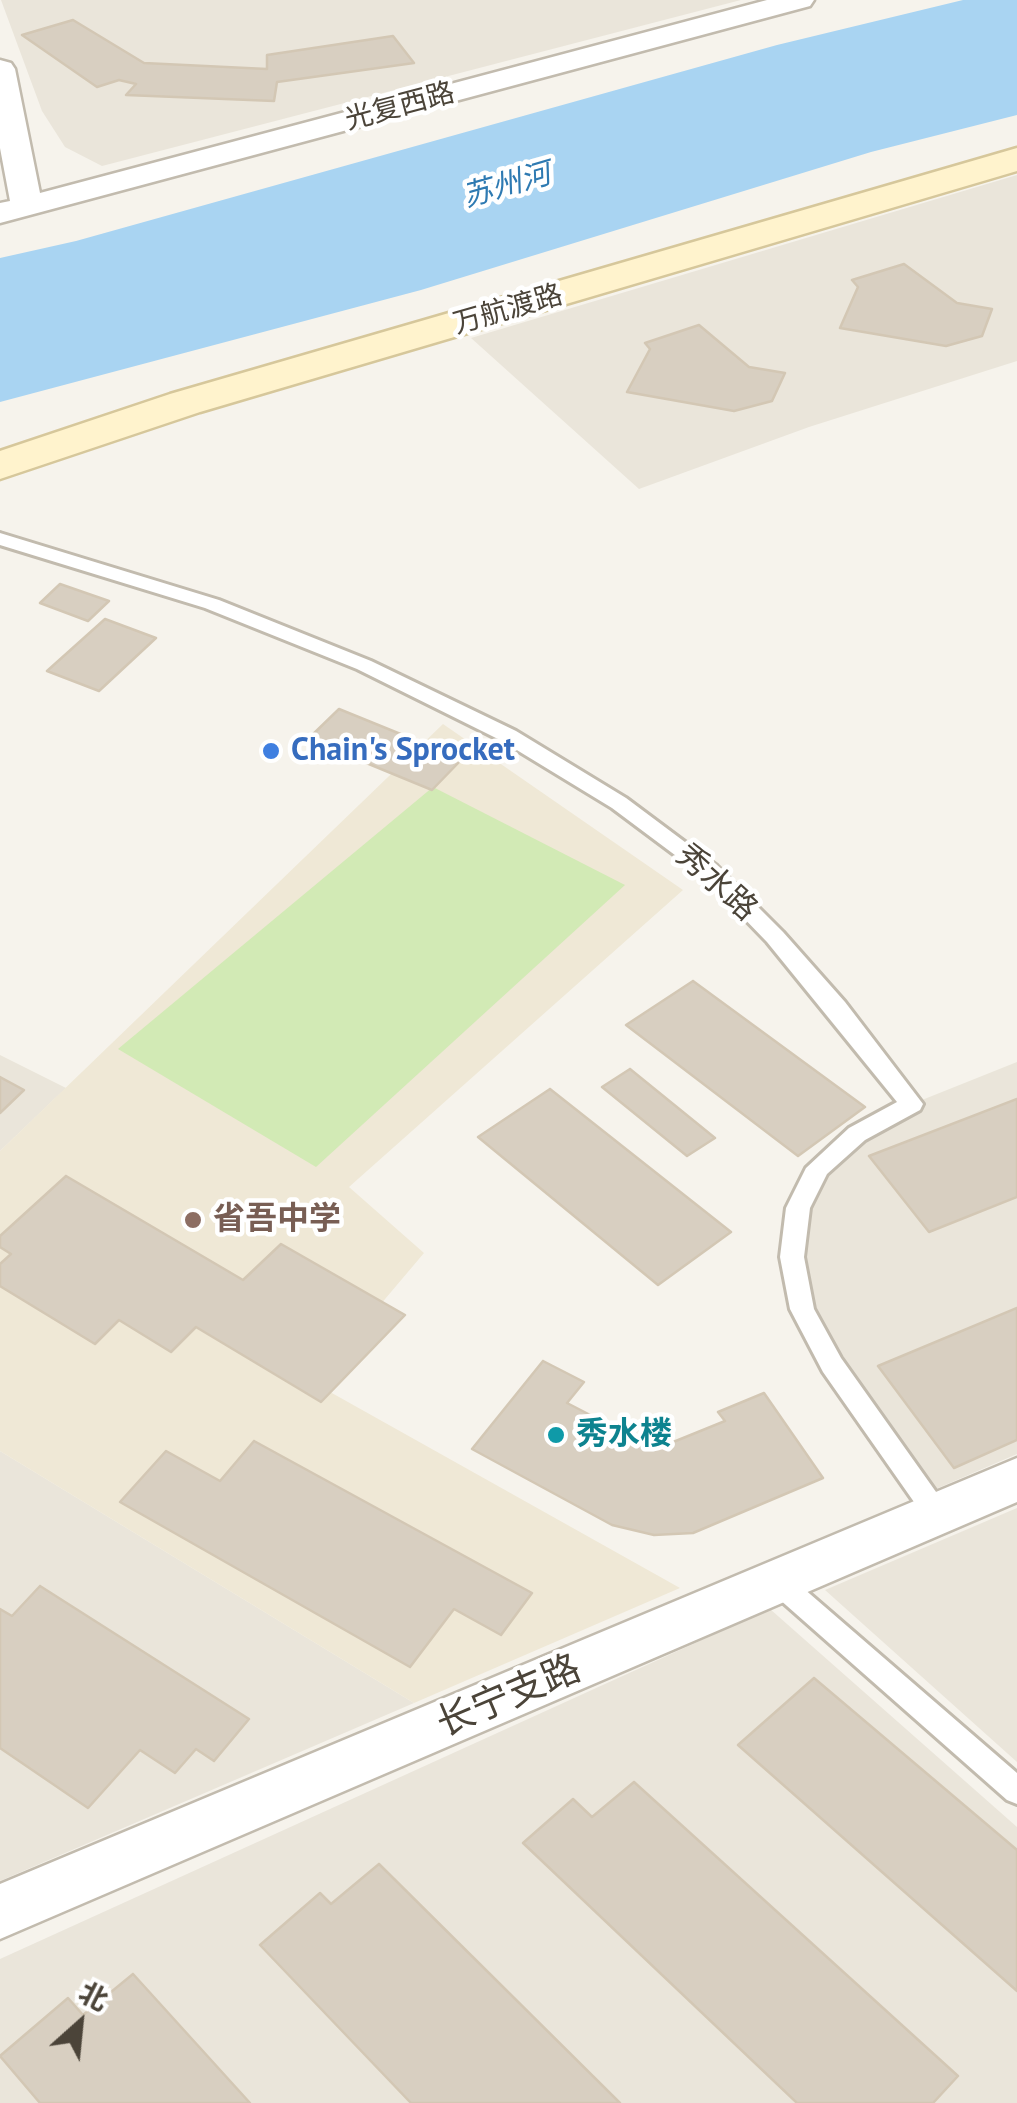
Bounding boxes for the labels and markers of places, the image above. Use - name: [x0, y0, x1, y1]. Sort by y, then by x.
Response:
- place label: Chain's Sprocket: [291, 732, 515, 770]
- marker: Chain's Sprocket: [260, 740, 282, 762]
- place label: 省吾中学: [213, 1201, 341, 1239]
- marker: 省吾中学: [182, 1209, 204, 1231]
- place label: 秀水楼: [576, 1416, 672, 1454]
- marker: 秀水楼: [545, 1424, 567, 1446]

